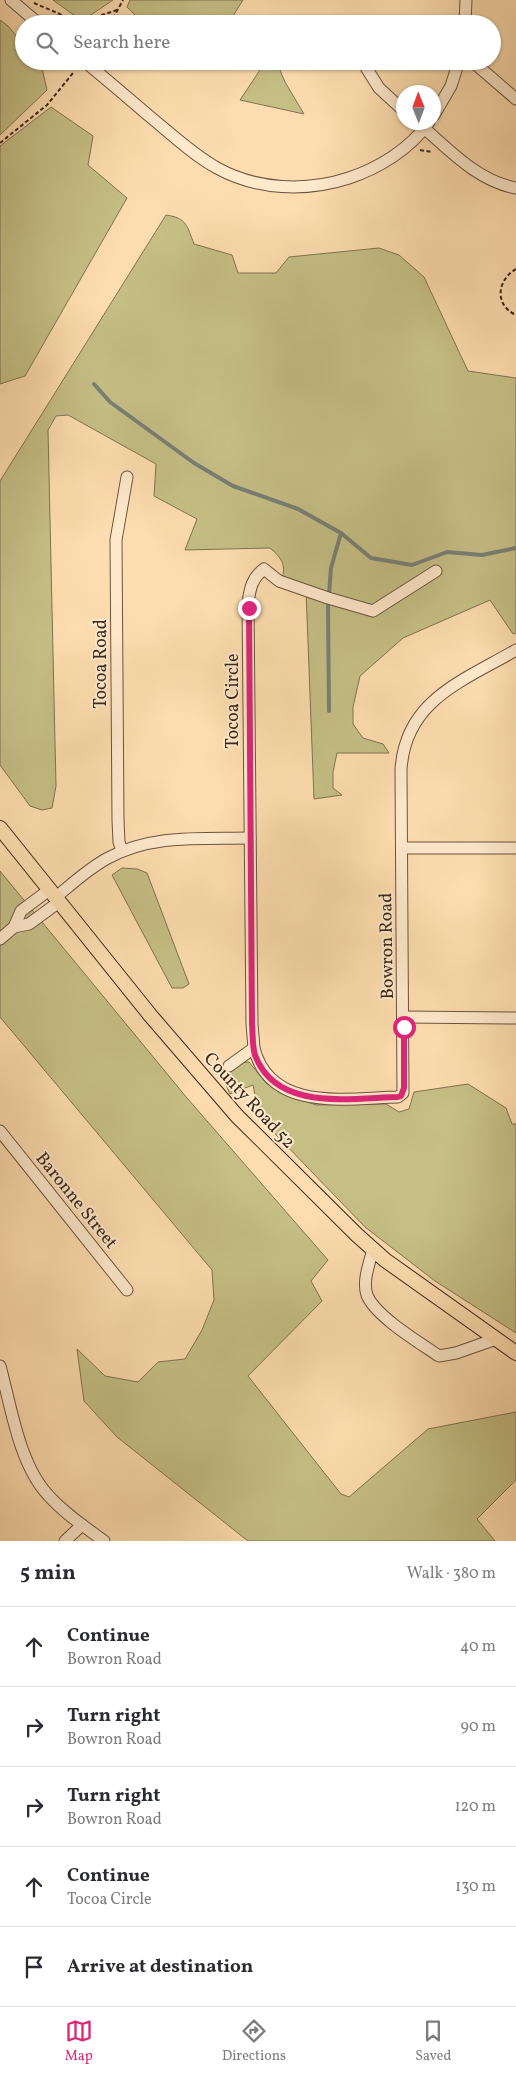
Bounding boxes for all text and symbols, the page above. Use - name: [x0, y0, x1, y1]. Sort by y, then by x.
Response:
- search box: [15, 15, 501, 70]
- icon: search: [33, 29, 61, 57]
- text: Search here: [73, 30, 170, 56]
- north arrow: [396, 85, 441, 130]
- route end: [238, 597, 261, 620]
- street label: Tocoa Road: [89, 619, 114, 709]
- street label: Tocoa Circle: [221, 653, 246, 749]
- street label: Bowron Road: [374, 892, 401, 1000]
- route start: [393, 1016, 416, 1039]
- street label: County Road 52: [198, 1047, 300, 1155]
- street label: Baronne Street: [29, 1147, 123, 1255]
- text: 5 min: [20, 1559, 76, 1588]
- text: Walk · 380 m: [407, 1563, 496, 1585]
- text: Continue: [67, 1623, 150, 1649]
- icon: ahead: [20, 1633, 48, 1661]
- text: 40 m: [460, 1636, 496, 1658]
- text: Bowron Road: [67, 1649, 162, 1671]
- text: Turn right: [67, 1703, 160, 1729]
- icon: right: [20, 1713, 48, 1741]
- text: 90 m: [460, 1716, 496, 1738]
- text: Bowron Road: [67, 1729, 162, 1751]
- text: Turn right: [67, 1783, 160, 1809]
- icon: right: [20, 1793, 48, 1821]
- text: 120 m: [454, 1796, 496, 1818]
- text: Bowron Road: [67, 1809, 162, 1831]
- text: Continue: [67, 1863, 150, 1889]
- icon: ahead: [20, 1873, 48, 1901]
- text: 130 m: [455, 1876, 496, 1898]
- text: Tocoa Circle: [67, 1889, 152, 1911]
- icon: arrive: [20, 1953, 48, 1981]
- text: Arrive at destination: [67, 1954, 253, 1980]
- tab: Map: [65, 2017, 93, 2066]
- tab: Directions: [222, 2017, 286, 2066]
- tab: Saved: [415, 2017, 451, 2066]

